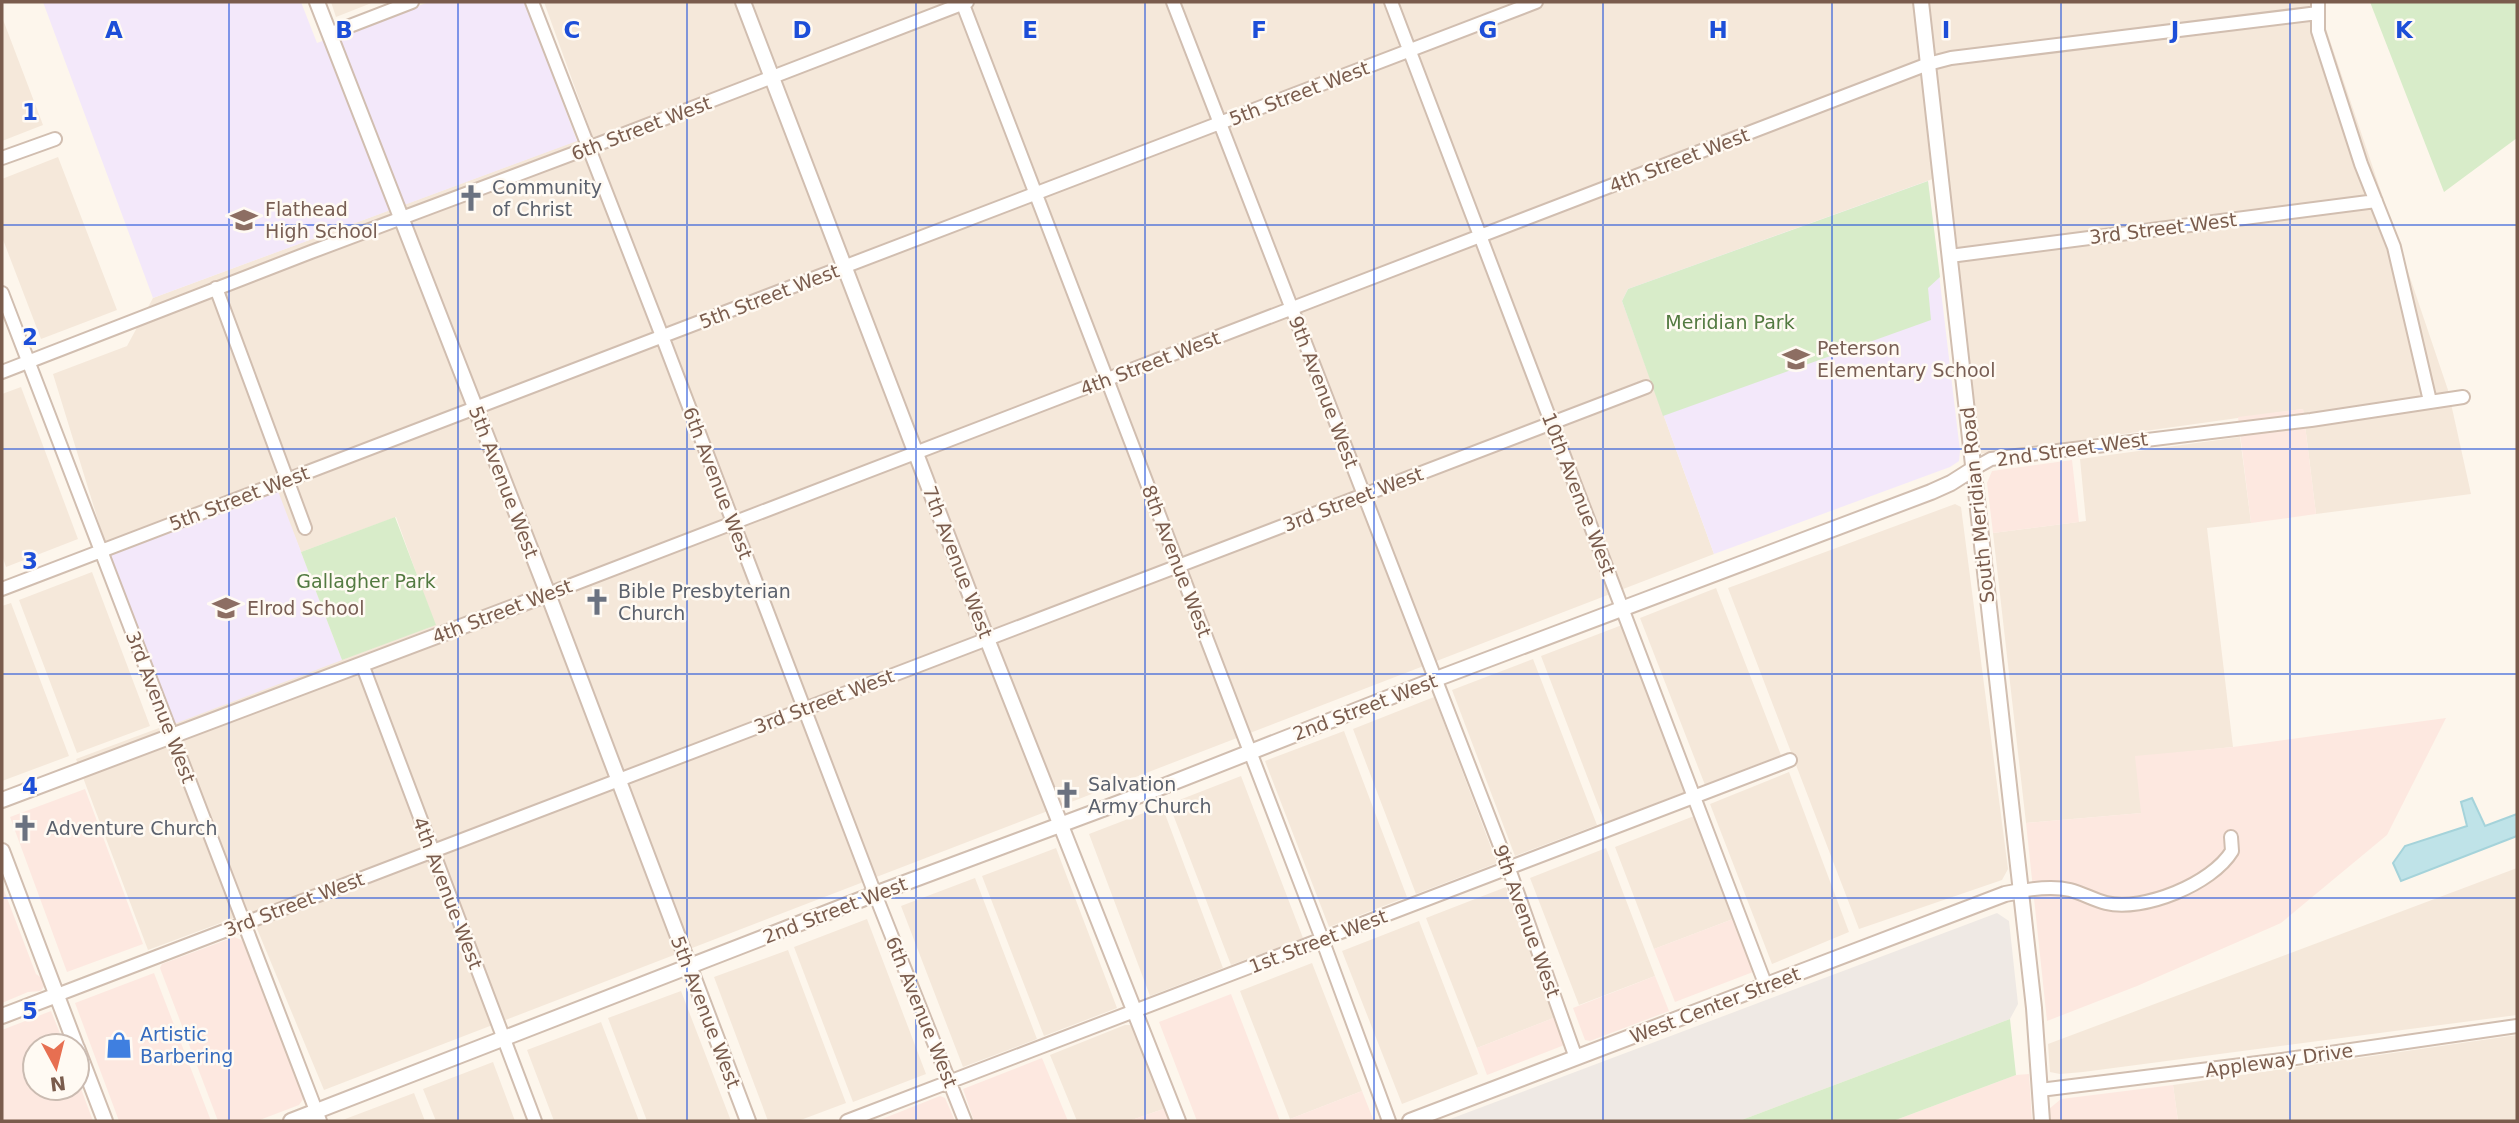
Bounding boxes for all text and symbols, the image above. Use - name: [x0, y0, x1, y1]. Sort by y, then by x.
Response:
- text: A: [105, 17, 123, 43]
- text: B: [335, 17, 353, 43]
- text: C: [564, 17, 580, 43]
- text: D: [792, 17, 812, 43]
- text: E: [1022, 17, 1038, 43]
- text: F: [1251, 17, 1267, 43]
- text: G: [1479, 17, 1497, 43]
- text: H: [1708, 17, 1728, 43]
- text: I: [1942, 17, 1950, 43]
- text: J: [2169, 17, 2179, 43]
- text: K: [2395, 17, 2414, 43]
- street label: 5th Street West: [1226, 56, 1372, 130]
- street label: 6th Street West: [568, 91, 714, 165]
- text: 1: [22, 99, 38, 125]
- street label: 4th Street West: [1606, 123, 1752, 197]
- place label: Community of Christ: [492, 176, 602, 220]
- church icon: Community of Christ: [456, 183, 486, 213]
- place label: Flathead High School: [265, 198, 378, 242]
- school or university icon: Flathead High School: [229, 205, 259, 235]
- street label: 3rd Street West: [2088, 208, 2238, 248]
- street label: 5th Street West: [696, 259, 842, 333]
- park label: Meridian Park: [1665, 311, 1795, 333]
- street label: 9th Avenue West: [1285, 313, 1363, 471]
- text: 2: [22, 324, 38, 350]
- street label: 4th Street West: [1077, 326, 1223, 400]
- place label: Peterson Elementary School: [1817, 337, 1995, 381]
- school or university icon: Peterson Elementary School: [1781, 344, 1811, 374]
- street label: 5th Avenue West: [465, 403, 543, 561]
- street label: 6th Avenue West: [679, 404, 757, 562]
- street label: South Meridian Road: [1956, 406, 1998, 604]
- street label: 10th Avenue West: [1538, 409, 1620, 579]
- street label: 2nd Street West: [1995, 427, 2149, 471]
- street label: 5th Street West: [166, 461, 312, 535]
- street label: 3rd Street West: [1280, 462, 1426, 536]
- street label: 8th Avenue West: [1138, 482, 1216, 640]
- street label: 7th Avenue West: [919, 483, 997, 641]
- text: 3: [22, 548, 38, 574]
- park label: Gallagher Park: [296, 570, 436, 592]
- street label: 4th Street West: [429, 574, 575, 648]
- place label: Bible Presbyterian Church: [618, 580, 791, 624]
- church icon: Bible Presbyterian Church: [582, 587, 612, 617]
- school or university icon: Elrod School: [211, 593, 241, 623]
- place label: Elrod School: [247, 597, 364, 619]
- street label: 3rd Avenue West: [122, 628, 200, 786]
- street label: 3rd Street West: [751, 664, 897, 738]
- street label: 2nd Street West: [1290, 669, 1440, 745]
- text: 4: [22, 773, 38, 799]
- place label: Salvation Army Church: [1088, 773, 1212, 817]
- church icon: Salvation Army Church: [1052, 780, 1082, 810]
- church icon: Adventure Church: [10, 813, 40, 843]
- street label: 4th Avenue West: [409, 814, 487, 972]
- place label: Adventure Church: [46, 817, 218, 839]
- street label: 9th Avenue West: [1489, 842, 1565, 1000]
- street label: 3rd Street West: [221, 867, 367, 941]
- street label: 2nd Street West: [760, 872, 910, 948]
- street label: 1st Street West: [1246, 905, 1390, 977]
- street label: 5th Avenue West: [667, 933, 745, 1091]
- street label: 6th Avenue West: [882, 933, 962, 1091]
- street label: West Center Street: [1627, 962, 1803, 1048]
- text: 5: [22, 998, 38, 1024]
- place label: Artistic Barbering: [140, 1023, 233, 1067]
- shop icon: Artistic Barbering: [104, 1030, 134, 1060]
- north arrow: [21, 1032, 91, 1102]
- street label: Appleway Drive: [2204, 1039, 2354, 1081]
- text: N: [49, 1072, 67, 1096]

